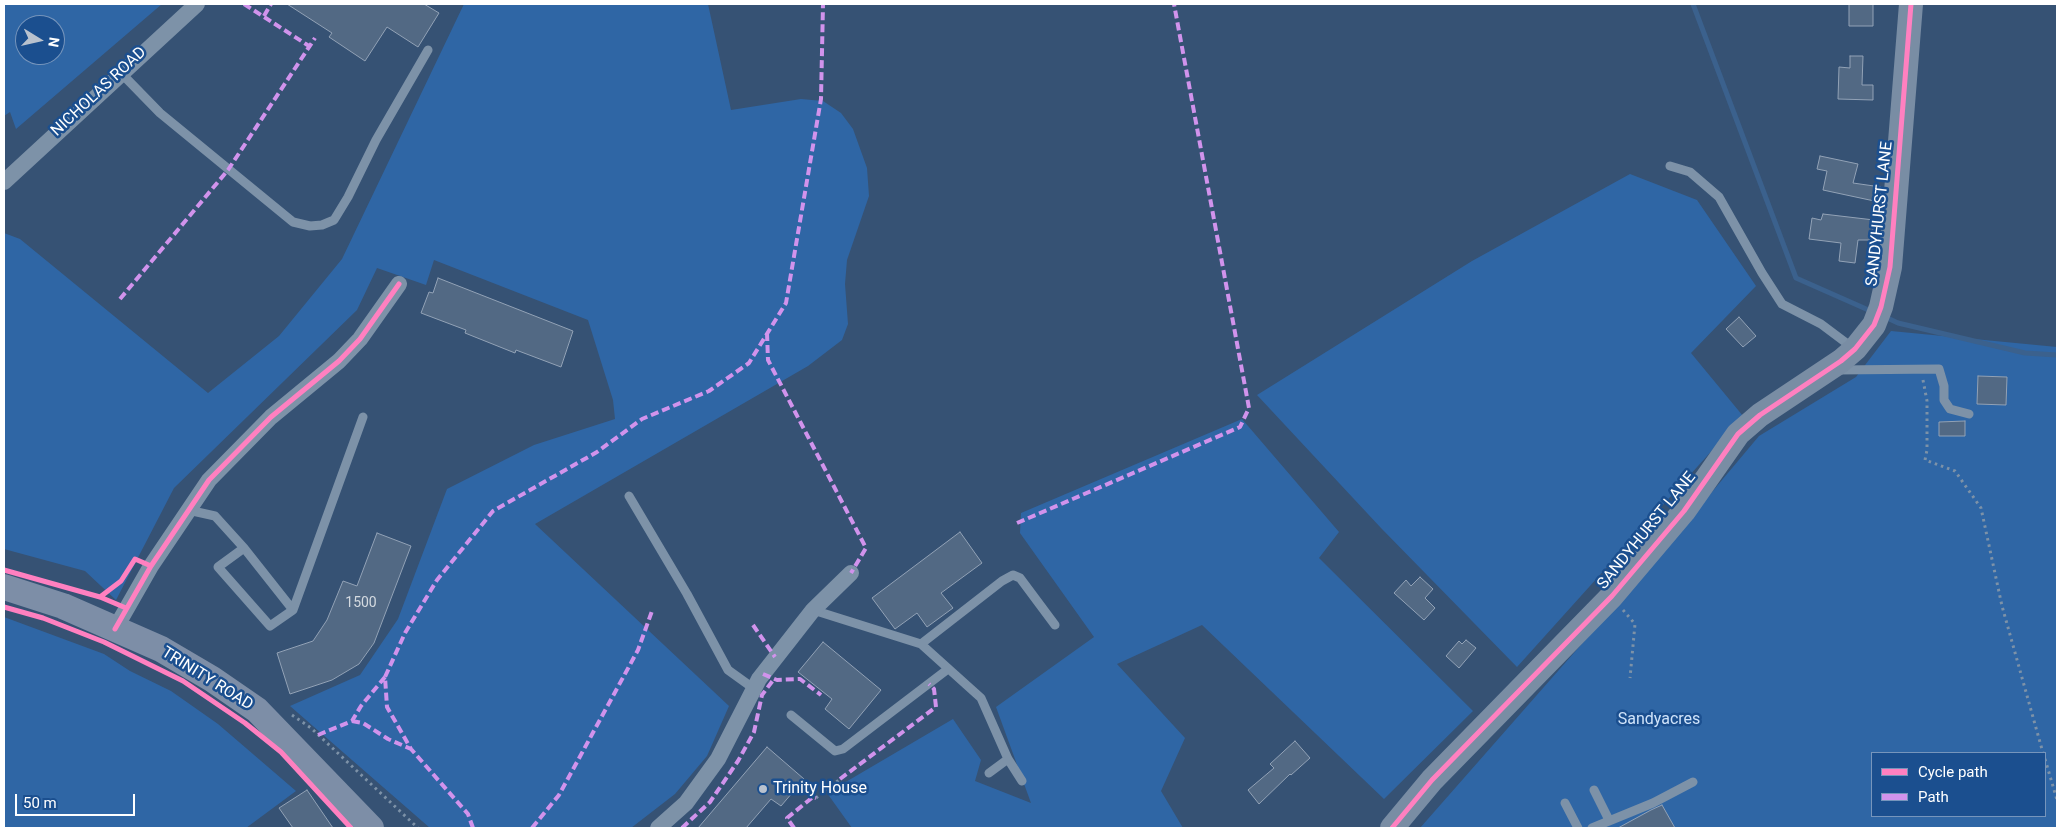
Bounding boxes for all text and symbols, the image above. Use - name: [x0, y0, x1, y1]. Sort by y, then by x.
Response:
- north arrow: [15, 15, 65, 65]
- street label: NICHOLAS ROAD: [48, 43, 150, 141]
- street label: SANDYHURST LANE: [1863, 141, 1897, 287]
- street label: SANDYHURST LANE: [1594, 468, 1700, 594]
- house number: 1500: [345, 595, 377, 611]
- street label: TRINITY ROAD: [158, 643, 256, 715]
- park label: Sandyacres: [1618, 710, 1700, 730]
- legend: [1871, 752, 2046, 817]
- text: Cycle path: [1918, 763, 1988, 781]
- place label: Trinity House: [773, 779, 867, 799]
- marker: Trinity House: [757, 783, 769, 795]
- scale bar: [18, 784, 138, 816]
- text: Path: [1918, 788, 1949, 806]
- text: 50 m: [23, 794, 57, 812]

